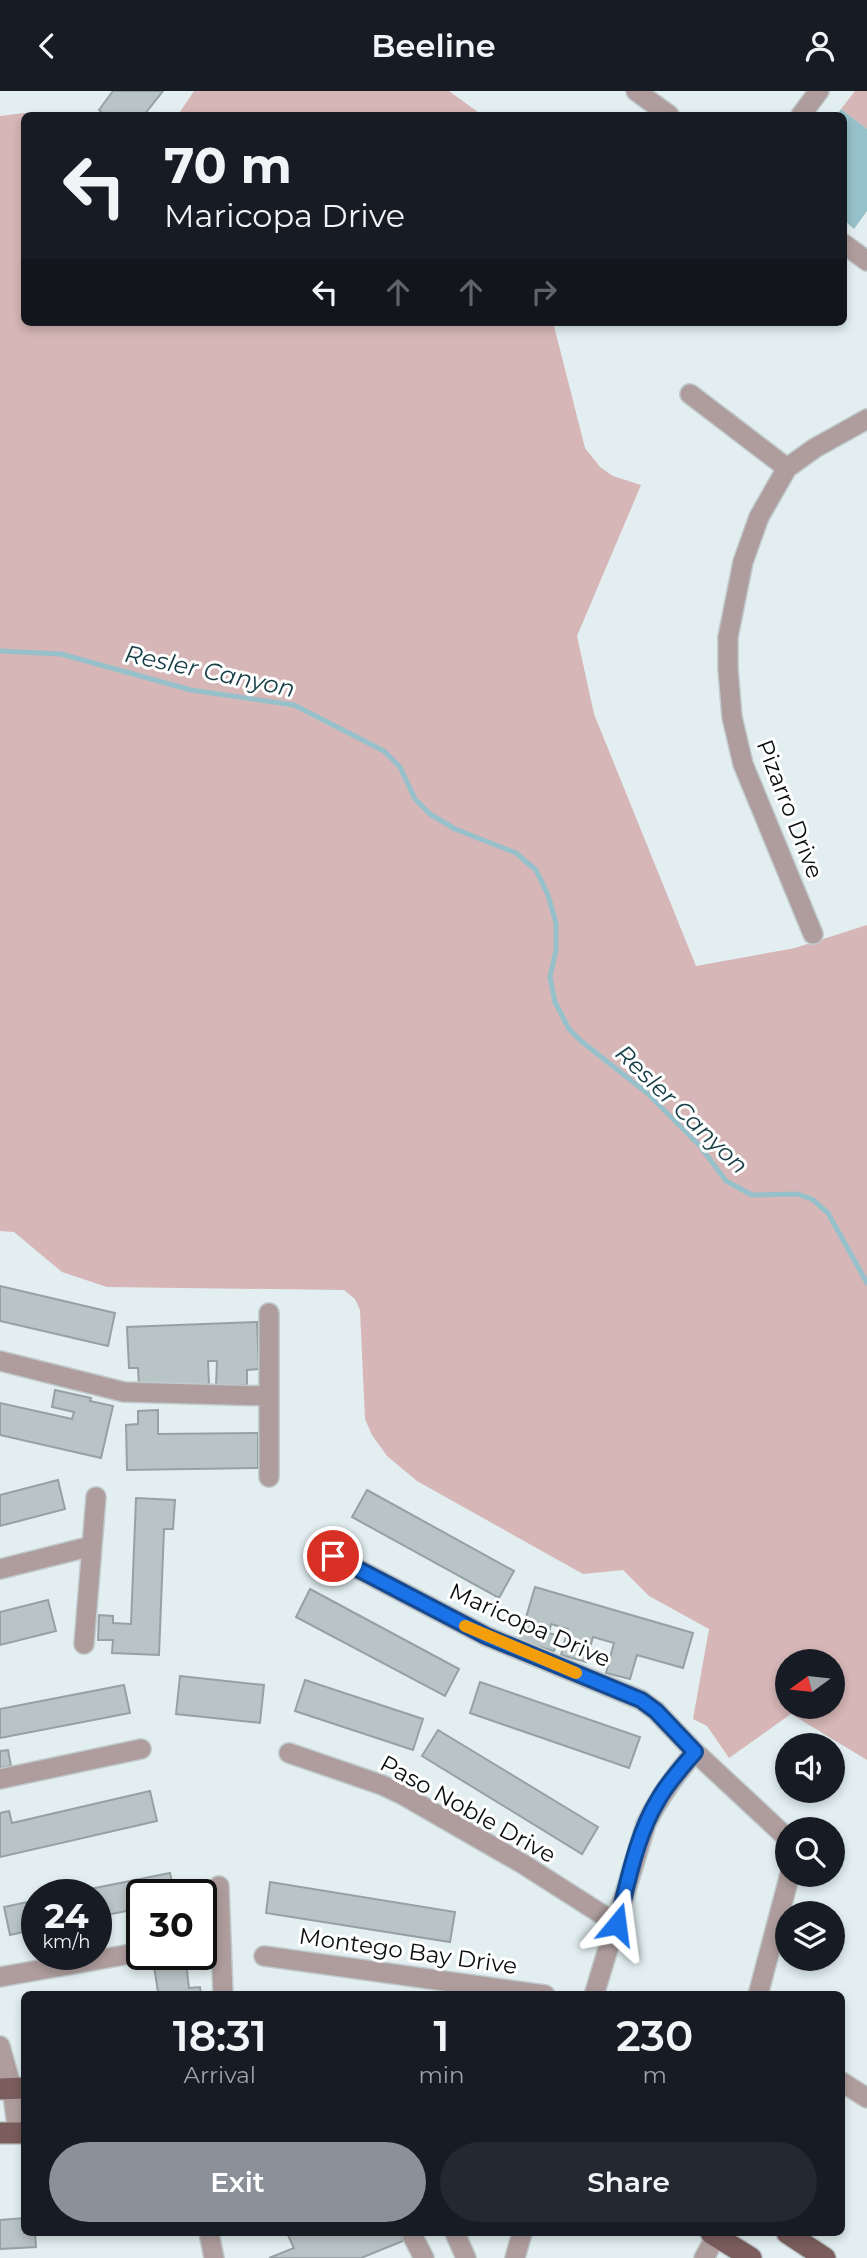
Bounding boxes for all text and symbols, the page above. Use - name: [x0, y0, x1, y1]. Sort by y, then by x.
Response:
- text: Beeline: [371, 26, 496, 65]
- icon: back: [28, 27, 66, 65]
- icon: person: [801, 27, 839, 65]
- text: 70 m: [164, 136, 292, 195]
- icon: left: [49, 140, 140, 231]
- text: Maricopa Drive: [164, 196, 405, 235]
- icon: left: [306, 273, 344, 311]
- icon: ahead: [379, 273, 417, 311]
- icon: ahead: [452, 273, 490, 311]
- icon: right: [525, 273, 563, 311]
- water label: Resler Canyon: [122, 639, 298, 703]
- street label: Pizarro Drive: [751, 736, 829, 882]
- water label: Resler Canyon: [610, 1038, 754, 1180]
- pin: [303, 1526, 363, 1586]
- icon: arrive: [314, 1537, 352, 1575]
- street label: Maricopa Drive: [445, 1577, 615, 1673]
- north arrow: [775, 1649, 845, 1719]
- map controls: [775, 1649, 845, 1971]
- button: sound: [775, 1733, 845, 1803]
- street label: Paso Noble Drive: [375, 1749, 561, 1869]
- button: search: [775, 1817, 845, 1887]
- speed limit sign: 30: [126, 1879, 217, 1970]
- position arrow: [580, 1887, 654, 1961]
- text: 24: [44, 1894, 89, 1937]
- button: layers: [775, 1901, 845, 1971]
- street label: Montego Bay Drive: [297, 1922, 519, 1980]
- text: km/h: [42, 1931, 91, 1953]
- text: 18:31: [173, 2010, 267, 2062]
- text: 1: [433, 2010, 449, 2062]
- text: 230: [616, 2010, 693, 2062]
- text: Arrival: [183, 2061, 256, 2089]
- text: min: [418, 2061, 465, 2089]
- text: m: [643, 2061, 667, 2089]
- button: Exit: [49, 2142, 426, 2222]
- button: Share: [440, 2142, 817, 2222]

